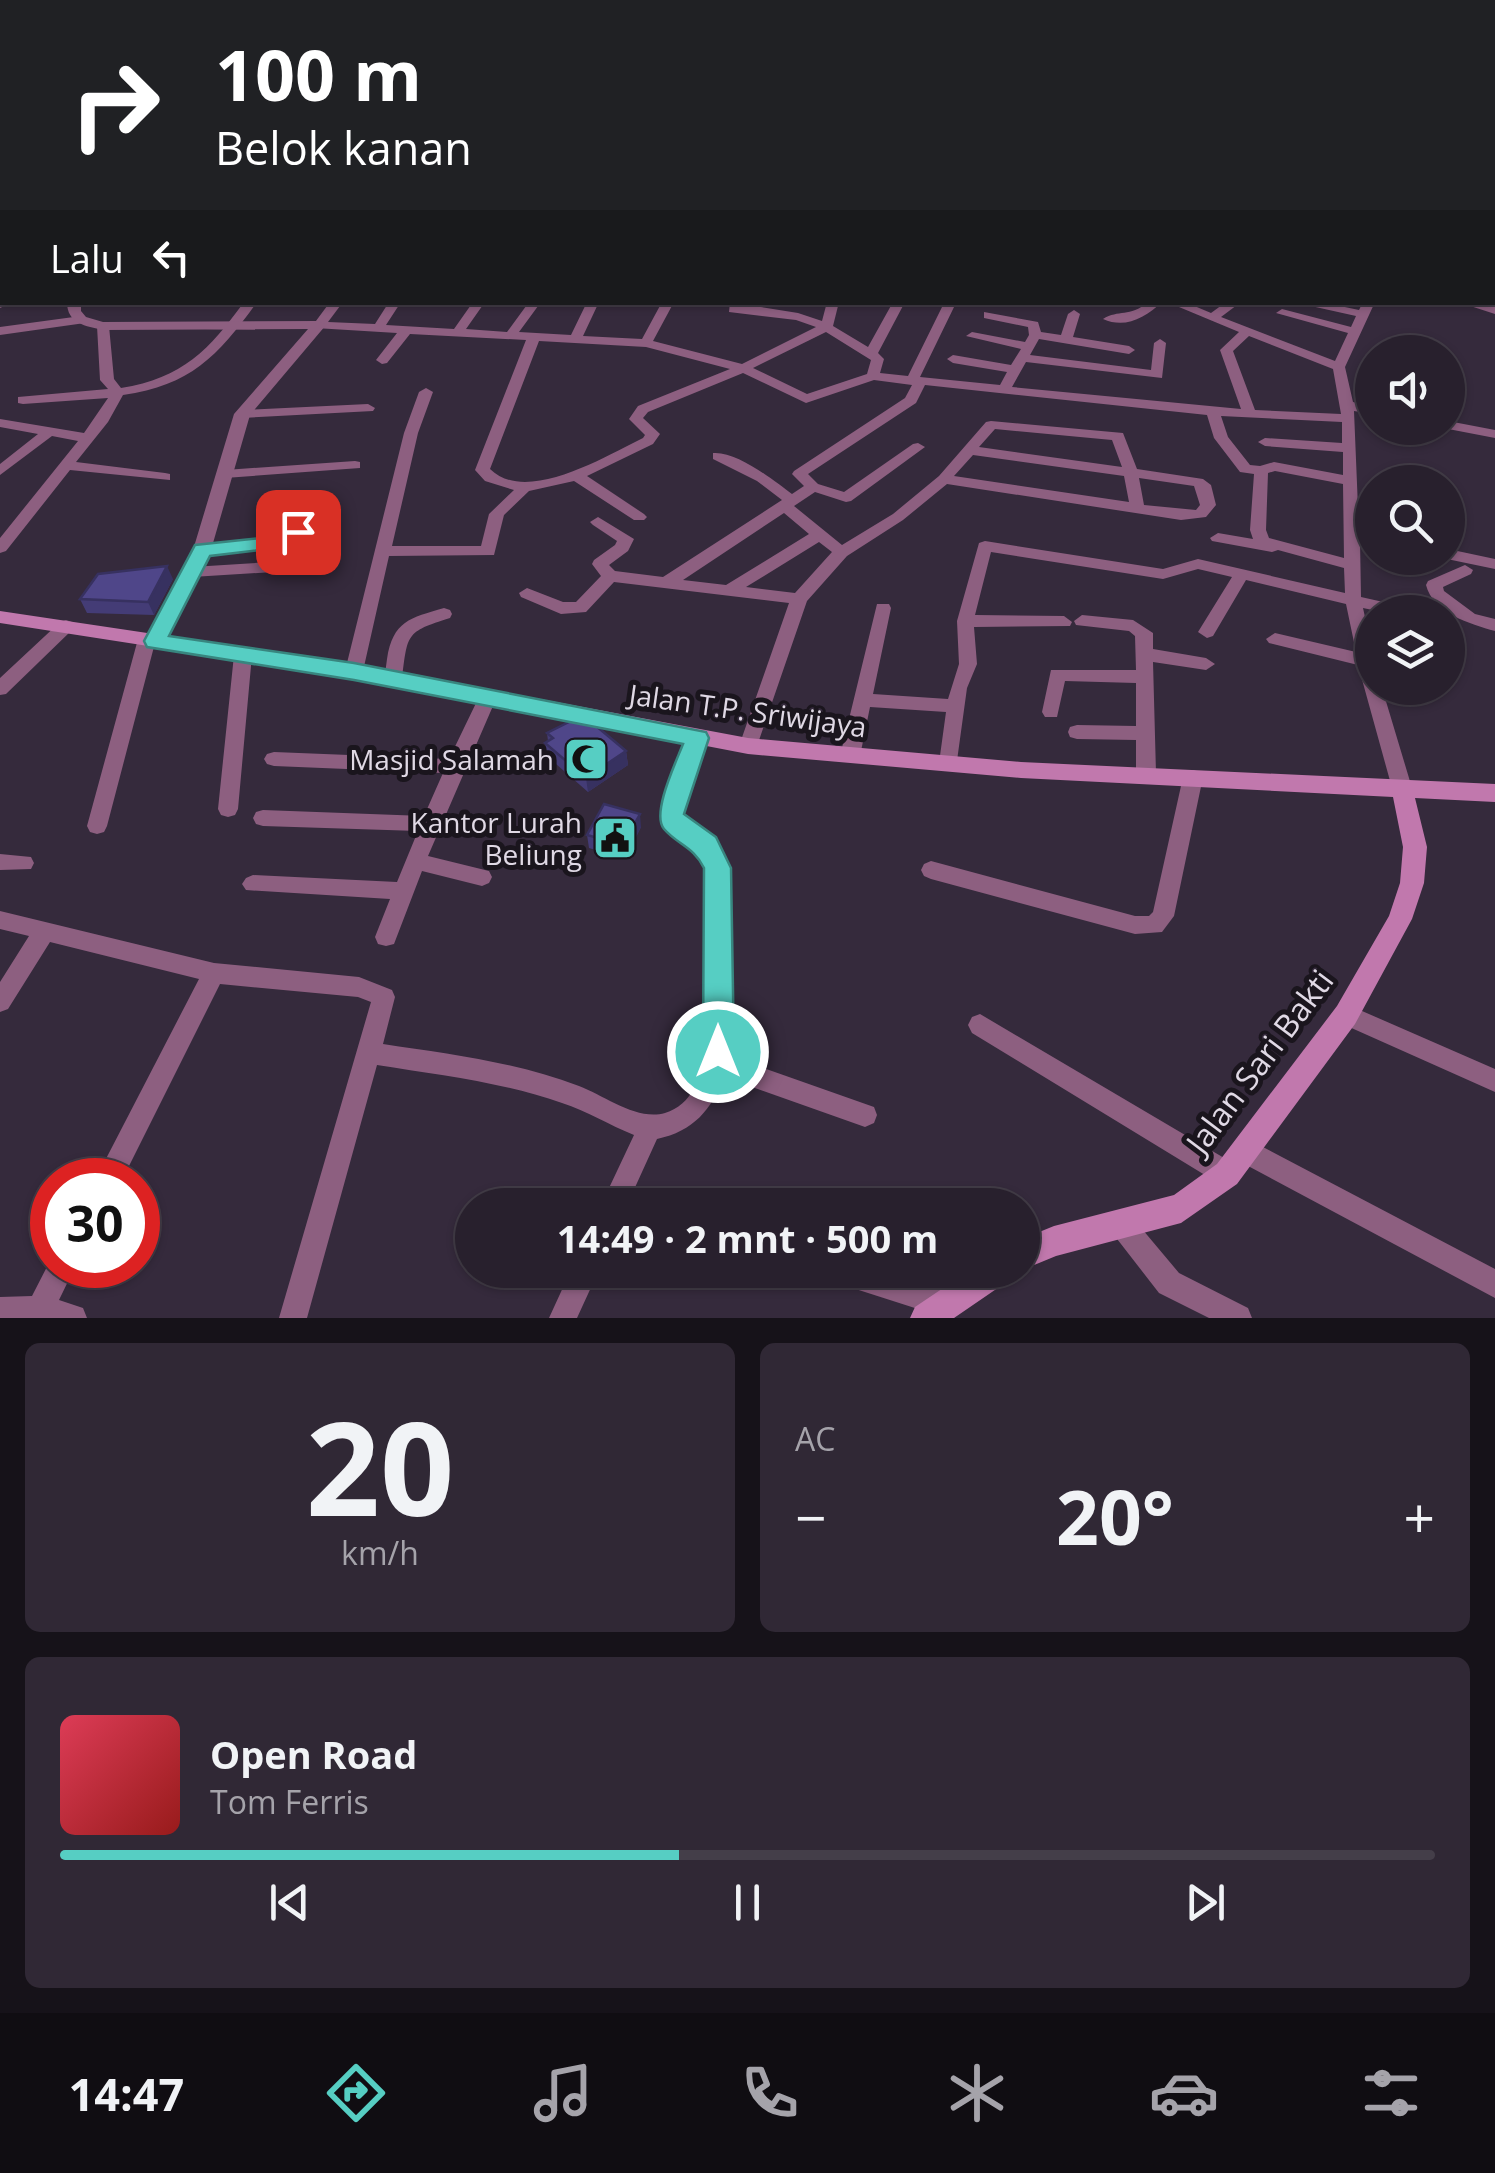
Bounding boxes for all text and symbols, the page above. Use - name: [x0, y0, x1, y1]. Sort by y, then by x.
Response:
- text: 100 m: [215, 26, 422, 122]
- icon: right: [50, 40, 180, 170]
- text: Belok kanan: [215, 117, 472, 178]
- icon: left: [144, 230, 199, 285]
- text: Lalu: [50, 232, 124, 284]
- map controls: [1355, 335, 1465, 705]
- button: sound: [1355, 335, 1465, 445]
- button: search: [1355, 465, 1465, 575]
- pin: [256, 490, 341, 575]
- icon: arrive: [271, 505, 326, 560]
- button: layers: [1355, 595, 1465, 705]
- street label: Jalan T.P. Sriwijaya: [624, 674, 869, 745]
- mosque icon: Masjid Salamah: [563, 736, 609, 782]
- place label: Masjid Salamah: [349, 740, 554, 778]
- place label: Kantor Lurah Beliung: [411, 803, 582, 873]
- public building icon: Kantor Lurah Beliung: [592, 815, 638, 861]
- street label: Jalan Sari Bakti: [1174, 960, 1342, 1164]
- position arrow: [666, 1000, 770, 1104]
- speed limit sign: 30: [30, 1158, 160, 1288]
- text: 14:49 · 2 mnt · 500 m: [557, 1212, 938, 1264]
- text: 20: [306, 1377, 454, 1554]
- text: AC: [795, 1417, 835, 1460]
- text: 20°: [1056, 1465, 1174, 1567]
- text: −: [795, 1479, 826, 1554]
- text: +: [1404, 1479, 1435, 1554]
- text: km/h: [341, 1531, 419, 1574]
- text: Open Road: [210, 1728, 417, 1780]
- text: Tom Ferris: [210, 1780, 369, 1823]
- icon: previous: [262, 1875, 317, 1930]
- icon: pause: [720, 1875, 775, 1930]
- icon: next: [1178, 1875, 1233, 1930]
- icon: directions: [321, 2058, 391, 2128]
- icon: music: [528, 2058, 598, 2128]
- icon: phone: [735, 2058, 805, 2128]
- icon: climate: [942, 2058, 1012, 2128]
- icon: car: [1149, 2058, 1219, 2128]
- icon: filters: [1356, 2058, 1426, 2128]
- text: 14:47: [69, 2063, 184, 2124]

